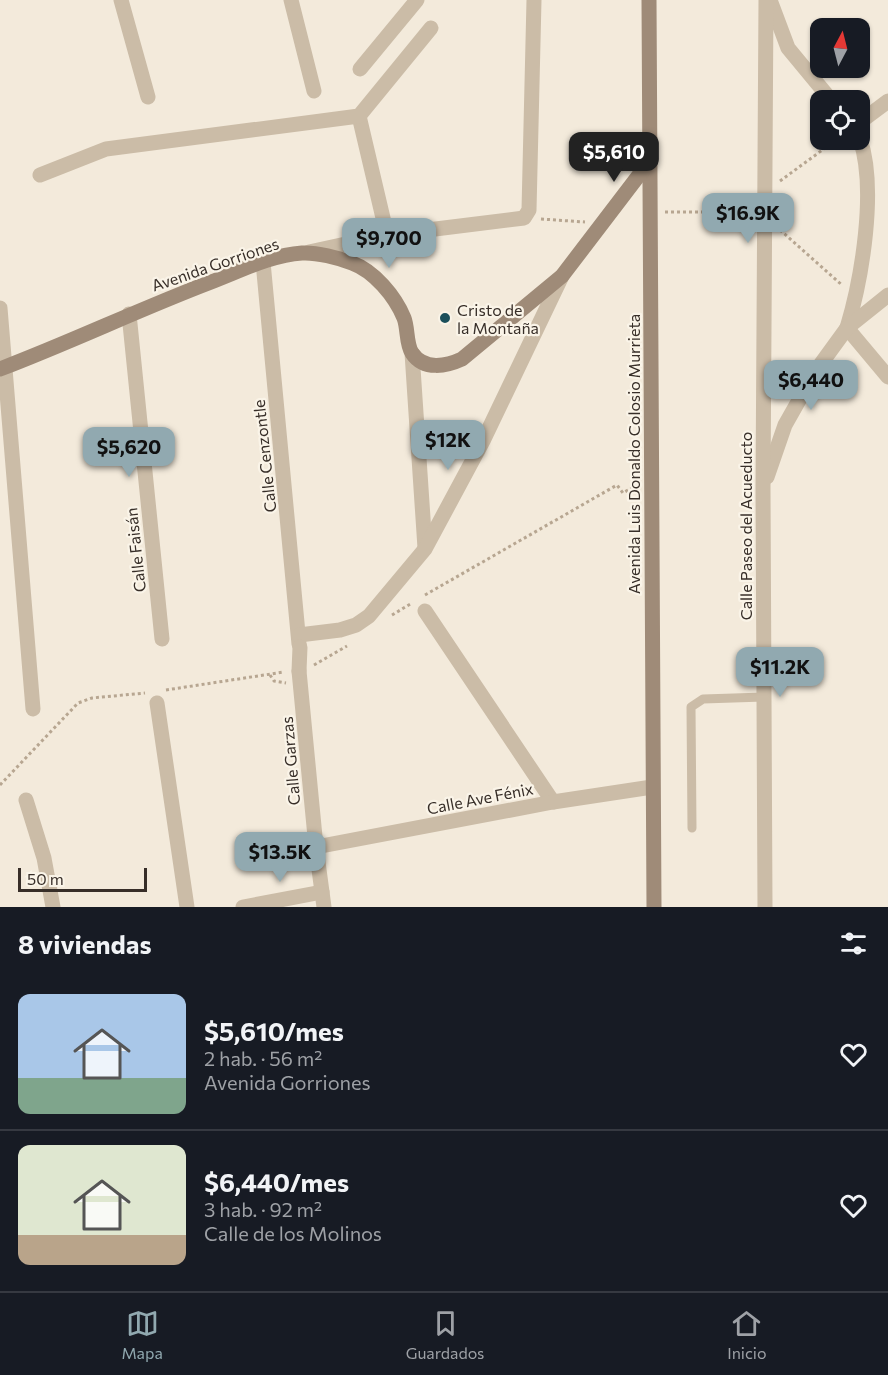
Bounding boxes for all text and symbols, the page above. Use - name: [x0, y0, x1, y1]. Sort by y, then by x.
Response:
- north arrow: [810, 18, 870, 78]
- map controls: [810, 18, 870, 150]
- button: locate: [810, 90, 870, 150]
- pin: $5,610: [565, 132, 663, 183]
- text: $5,610: [583, 139, 645, 163]
- pin: $16.9K: [699, 193, 797, 244]
- text: $16.9K: [716, 200, 780, 224]
- pin: $9,700: [340, 218, 438, 269]
- text: $9,700: [356, 225, 422, 249]
- street label: Avenida Gorriones: [149, 233, 281, 295]
- place label: Cristo de la Montaña: [457, 300, 539, 337]
- marker: Cristo de la Montaña: [438, 311, 452, 325]
- street label: Avenida Luis Donaldo Colosio Murrieta: [624, 314, 643, 594]
- pin: $6,440: [762, 360, 860, 411]
- text: $6,440: [778, 367, 844, 391]
- street label: Calle Cenzontle: [249, 399, 279, 513]
- pin: $12K: [412, 420, 484, 471]
- pin: $5,620: [80, 427, 178, 478]
- text: $12K: [425, 427, 471, 451]
- street label: Calle Paseo del Acueducto: [736, 432, 755, 620]
- text: $5,620: [97, 434, 161, 458]
- street label: Calle Faisán: [121, 507, 149, 593]
- pin: $11.2K: [731, 647, 829, 698]
- text: $11.2K: [750, 654, 810, 678]
- street label: Calle Garzas: [277, 716, 303, 806]
- street label: Calle Ave Fénix: [425, 778, 535, 818]
- pin: $13.5K: [231, 832, 329, 883]
- text: $13.5K: [249, 839, 311, 863]
- scale bar: [18, 865, 147, 892]
- text: 50 m: [27, 869, 64, 888]
- icon: filters: [837, 927, 870, 960]
- text: 8 viviendas: [18, 928, 152, 959]
- text: $5,610/mes: [204, 1015, 344, 1046]
- icon: home: [66, 1018, 138, 1090]
- icon: heart: [837, 1038, 870, 1071]
- text: 2 hab. · 56 m²: [204, 1046, 322, 1070]
- text: Avenida Gorriones: [204, 1070, 371, 1094]
- text: $6,440/mes: [204, 1166, 349, 1197]
- icon: home: [66, 1169, 138, 1241]
- icon: heart: [837, 1189, 870, 1222]
- text: 3 hab. · 92 m²: [204, 1197, 322, 1221]
- text: Calle de los Molinos: [204, 1221, 382, 1245]
- tab: Mapa: [121, 1307, 163, 1362]
- tab: Guardados: [406, 1307, 484, 1362]
- tab: Inicio: [727, 1307, 767, 1362]

